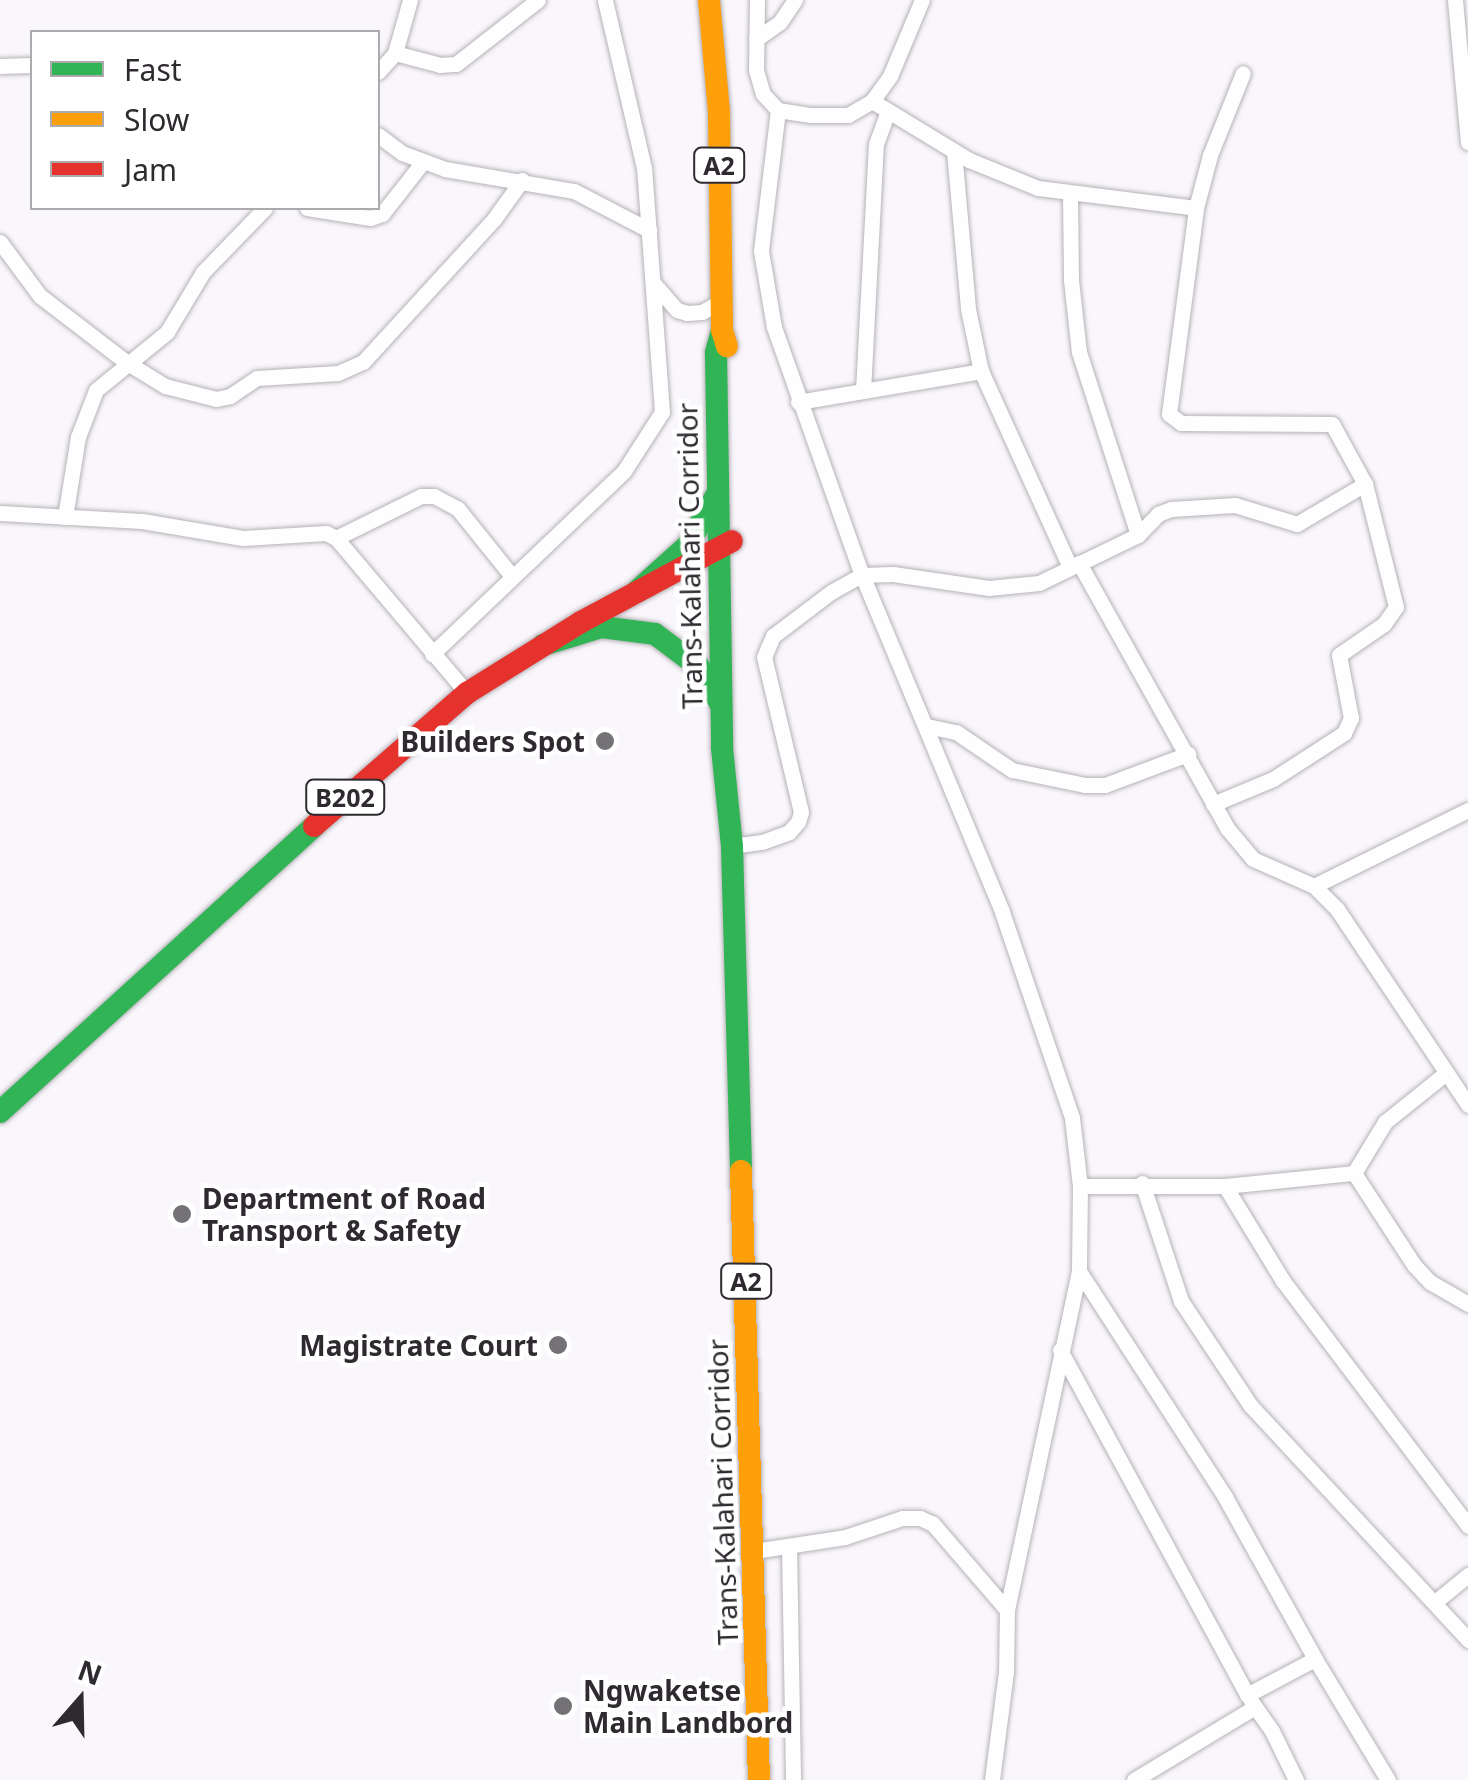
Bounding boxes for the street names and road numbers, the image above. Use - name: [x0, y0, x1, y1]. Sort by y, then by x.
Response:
- road number: A2: [692, 145, 746, 185]
- street label: Trans-Kalahari Corridor: [670, 403, 708, 709]
- road number: B202: [305, 777, 385, 817]
- road number: A2: [718, 1261, 774, 1301]
- street label: Trans-Kalahari Corridor: [700, 1338, 744, 1646]

